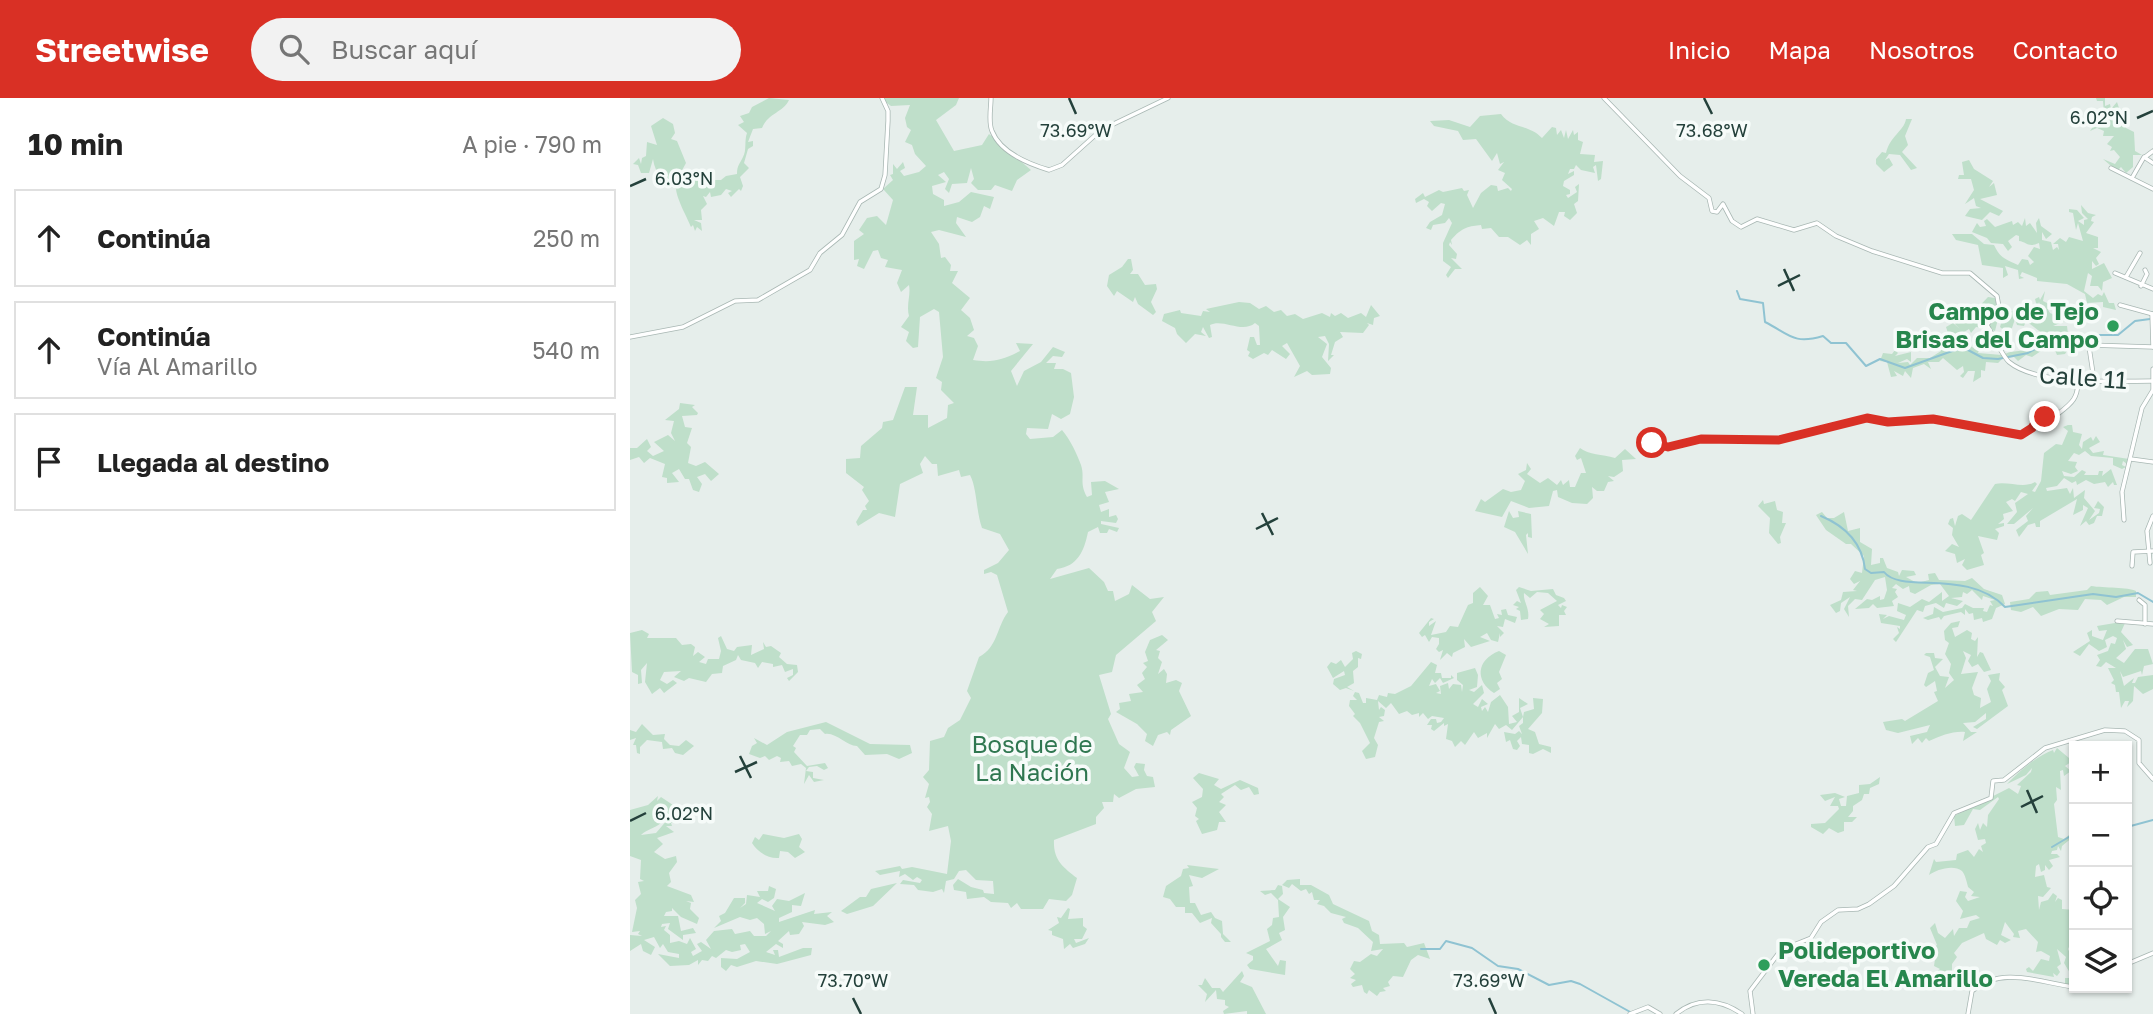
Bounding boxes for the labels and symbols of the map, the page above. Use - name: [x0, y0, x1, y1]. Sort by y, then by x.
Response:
- text: 6.02°N: [2070, 106, 2128, 128]
- text: 73.69°W: [1040, 119, 1112, 141]
- text: 73.68°W: [1676, 119, 1748, 141]
- text: 6.03°N: [655, 167, 713, 189]
- place label: Campo de Tejo Brisas del Campo: [1895, 296, 2099, 353]
- marker: Campo de Tejo Brisas del Campo: [2105, 318, 2121, 334]
- street label: Calle 11: [2038, 359, 2128, 394]
- route end: [2029, 401, 2060, 432]
- route start: [1636, 427, 1667, 458]
- park label: Bosque de La Nación: [971, 729, 1093, 786]
- text: 6.02°N: [655, 802, 713, 824]
- place label: Polideportivo Vereda El Amarillo: [1778, 935, 1993, 992]
- marker: Polideportivo Vereda El Amarillo: [1756, 957, 1772, 973]
- text: 73.70°W: [818, 969, 888, 991]
- text: 73.69°W: [1453, 969, 1525, 991]

